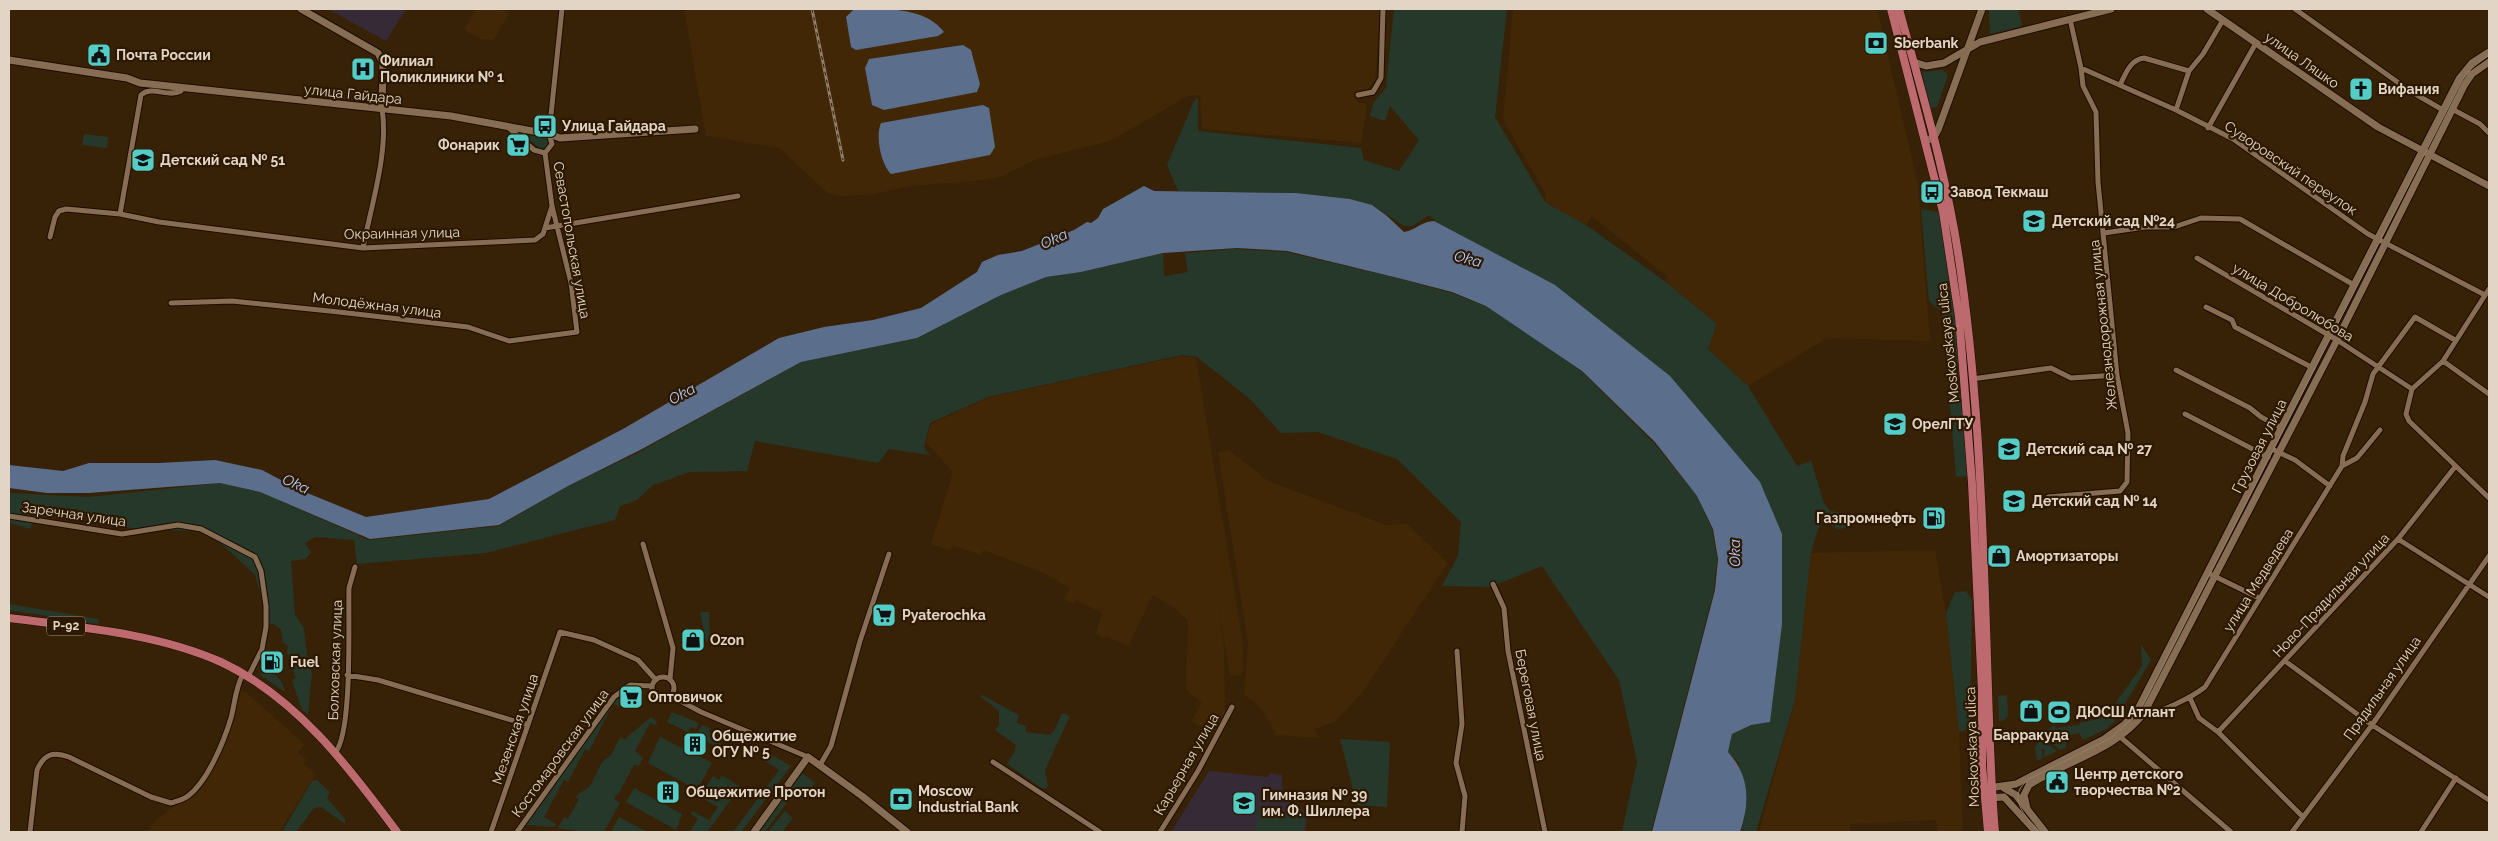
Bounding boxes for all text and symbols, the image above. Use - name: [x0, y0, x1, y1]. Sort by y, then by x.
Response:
- street label: улица Ляшко: [2262, 28, 2342, 92]
- bank icon: Sberbank: [1863, 30, 1889, 56]
- place label: Sberbank: [1894, 35, 1959, 51]
- public building icon: Почта России: [86, 42, 112, 68]
- place label: Почта России: [116, 47, 211, 63]
- place label: Филиал Поликлиники № 1: [380, 53, 504, 85]
- hospital icon: Филиал Поликлиники № 1: [350, 56, 376, 82]
- church icon: Вифания: [2348, 76, 2374, 102]
- street label: улица Гайдара: [303, 81, 403, 107]
- place label: Вифания: [2378, 81, 2439, 97]
- bus stop icon: Улица Гайдара: [532, 113, 558, 139]
- place label: Улица Гайдара: [561, 118, 666, 134]
- street label: Суворовский переулок: [2222, 118, 2360, 218]
- supermarket icon: Фонарик: [505, 132, 531, 158]
- place label: Фонарик: [438, 137, 500, 153]
- school or university icon: Детский сад № 51: [130, 147, 156, 173]
- place label: Детский сад № 51: [160, 152, 285, 168]
- street label: Севастопольская улица: [550, 160, 594, 320]
- bus stop icon: Завод Текмаш: [1919, 179, 1945, 205]
- place label: Завод Текмаш: [1950, 184, 2049, 200]
- school or university icon: Детский сад №24: [2021, 208, 2047, 234]
- place label: Детский сад №24: [2052, 213, 2175, 229]
- street label: Окраинная улица: [344, 224, 460, 242]
- water label: Oka: [1038, 225, 1070, 253]
- street label: Железнодорожная улица: [2086, 239, 2120, 411]
- water label: Oka: [1452, 247, 1484, 271]
- street label: улица Добролюбова: [2230, 260, 2356, 344]
- street label: Moskovskaya ulica: [1934, 282, 1962, 404]
- street label: Молодёжная улица: [312, 289, 442, 321]
- water label: Oka: [665, 379, 699, 409]
- street label: Грузовая улица: [2228, 396, 2290, 496]
- school or university icon: ОрелГТУ: [1882, 411, 1908, 437]
- place label: ОрелГТУ: [1912, 416, 1974, 432]
- school or university icon: Детский сад № 27: [1996, 436, 2022, 462]
- place label: Детский сад № 27: [2026, 441, 2152, 457]
- water label: Oka: [280, 470, 312, 498]
- school or university icon: Детский сад № 14: [2001, 488, 2027, 514]
- place label: Детский сад № 14: [2032, 493, 2157, 509]
- street label: Заречная улица: [21, 499, 127, 529]
- fuel station icon: Газпромнефть: [1921, 505, 1947, 531]
- place label: Газпромнефть: [1816, 510, 1917, 526]
- street label: улица Медведева: [2220, 525, 2296, 635]
- street label: Ново-Прядильная улица: [2269, 530, 2393, 660]
- water label: Oka: [1726, 539, 1744, 567]
- shop icon: Амортизаторы: [1986, 543, 2012, 569]
- place label: Амортизаторы: [2016, 548, 2118, 564]
- street label: Болховская улица: [325, 599, 345, 721]
- supermarket icon: Pyaterochka: [871, 602, 897, 628]
- place label: Pyaterochka: [902, 607, 986, 623]
- road number: Р-92: [47, 616, 85, 636]
- shop icon: Ozon: [680, 627, 706, 653]
- place label: Ozon: [710, 632, 744, 648]
- street label: Прядильная улица: [2340, 633, 2424, 743]
- street label: Береговая улица: [1512, 648, 1550, 762]
- fuel station icon: Fuel: [259, 649, 285, 675]
- place label: Fuel: [290, 654, 320, 670]
- street label: Мезенская улица: [489, 672, 541, 786]
- supermarket icon: Оптовичок: [618, 684, 644, 710]
- street label: Костомаровская улица: [508, 686, 612, 820]
- street label: Moskovskaya ulica: [1962, 687, 1982, 807]
- place label: Оптовичок: [648, 689, 723, 705]
- shop icon: Барракуда: [2018, 698, 2044, 724]
- sports icon: ДЮСШ Атлант: [2046, 699, 2072, 725]
- place label: ДЮСШ Атлант: [2076, 704, 2175, 720]
- street label: Карьерная улица: [1150, 710, 1222, 818]
- place label: Барракуда: [1993, 727, 2069, 743]
- place label: Общежитие ОГУ № 5: [712, 728, 797, 760]
- building icon: Общежитие ОГУ № 5: [682, 731, 708, 757]
- place label: Центр детского творчества №2: [2074, 766, 2184, 798]
- public building icon: Центр детского творчества №2: [2044, 769, 2070, 795]
- building icon: Общежитие Протон: [655, 779, 681, 805]
- place label: Moscow Industrial Bank: [918, 783, 1019, 815]
- place label: Общежитие Протон: [686, 784, 826, 800]
- bank icon: Moscow Industrial Bank: [888, 786, 914, 812]
- place label: Гимназия № 39 им. Ф. Шиллера: [1262, 787, 1370, 819]
- school or university icon: Гимназия № 39 им. Ф. Шиллера: [1231, 790, 1257, 816]

